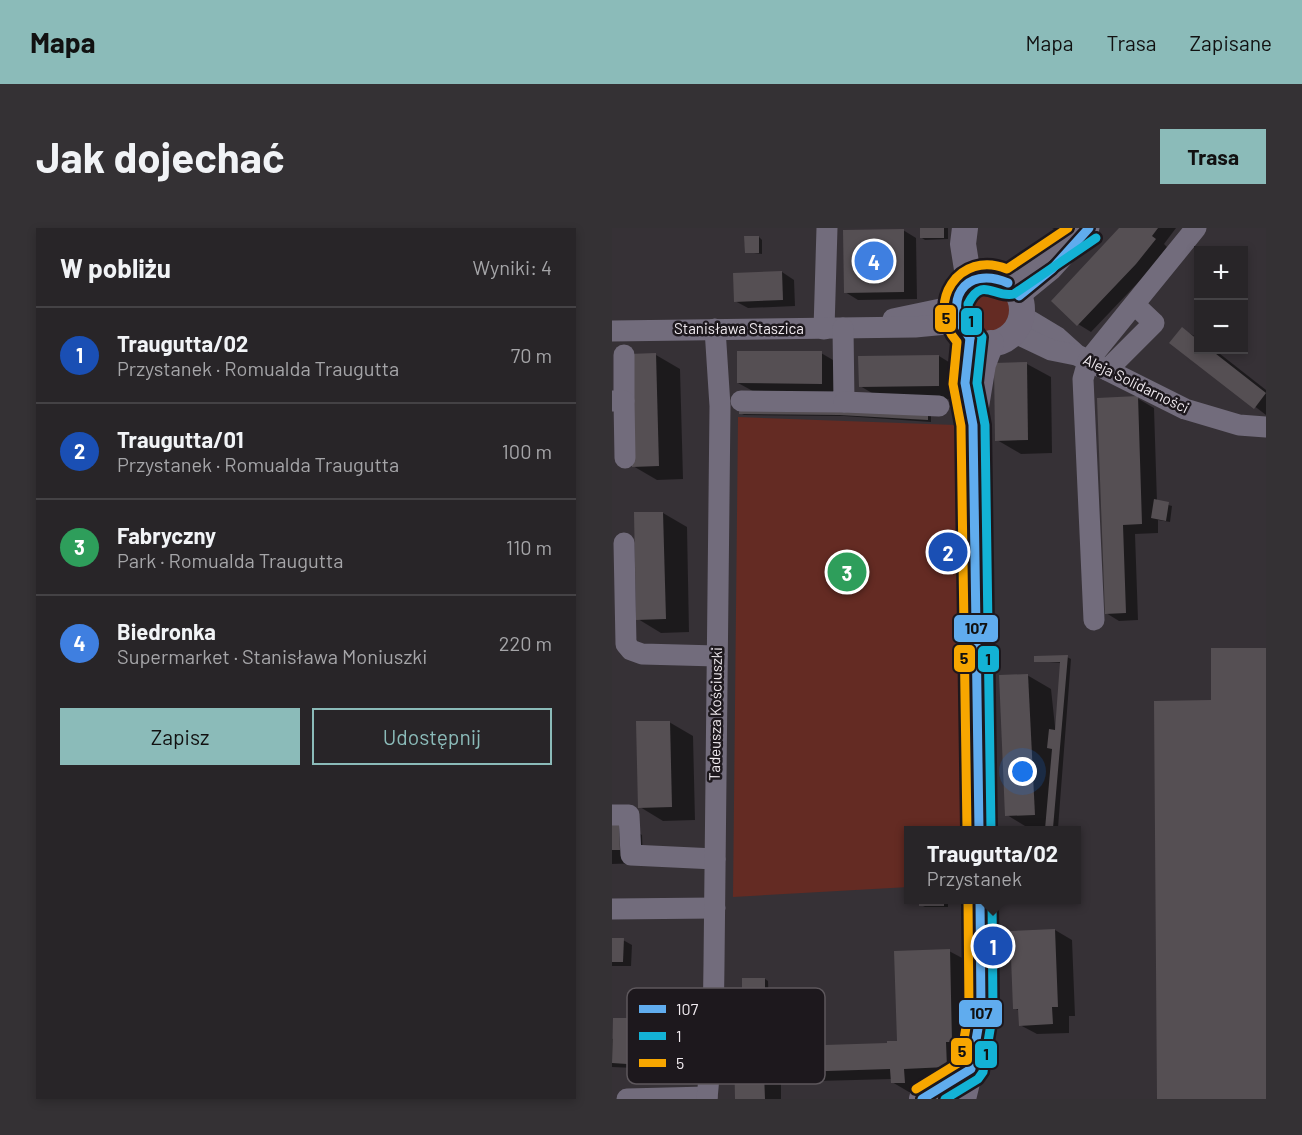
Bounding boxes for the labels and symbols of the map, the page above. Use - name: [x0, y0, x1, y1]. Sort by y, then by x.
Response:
- pin: 4: [854, 238, 894, 284]
- line badge: 5: [934, 304, 957, 333]
- line badge: 1: [960, 307, 983, 336]
- text: 5: [942, 308, 951, 327]
- text: 1: [968, 311, 974, 330]
- street label: Stanisława Staszica: [674, 319, 804, 337]
- street label: Aleja Solidarności: [1081, 350, 1192, 416]
- pin: 2: [928, 530, 968, 574]
- pin: 3: [828, 550, 866, 594]
- line badge: 107: [953, 614, 999, 643]
- text: 107: [965, 618, 987, 637]
- line badge: 5: [953, 644, 976, 673]
- line badge: 1: [977, 645, 1000, 673]
- street label: Tadeusza Kościuszki: [705, 647, 725, 781]
- text: 5: [960, 648, 969, 667]
- text: 1: [985, 649, 991, 668]
- your location: [1008, 757, 1037, 786]
- pin: 1: [974, 924, 1012, 968]
- legend: [627, 988, 825, 1084]
- text: 107: [676, 999, 699, 1018]
- line badge: 107: [958, 999, 1003, 1028]
- text: 107: [970, 1003, 992, 1022]
- text: 1: [676, 1026, 682, 1045]
- line badge: 5: [950, 1037, 973, 1066]
- line badge: 1: [974, 1040, 998, 1069]
- text: 5: [958, 1041, 967, 1060]
- text: 1: [983, 1044, 989, 1063]
- text: 5: [676, 1053, 684, 1072]

